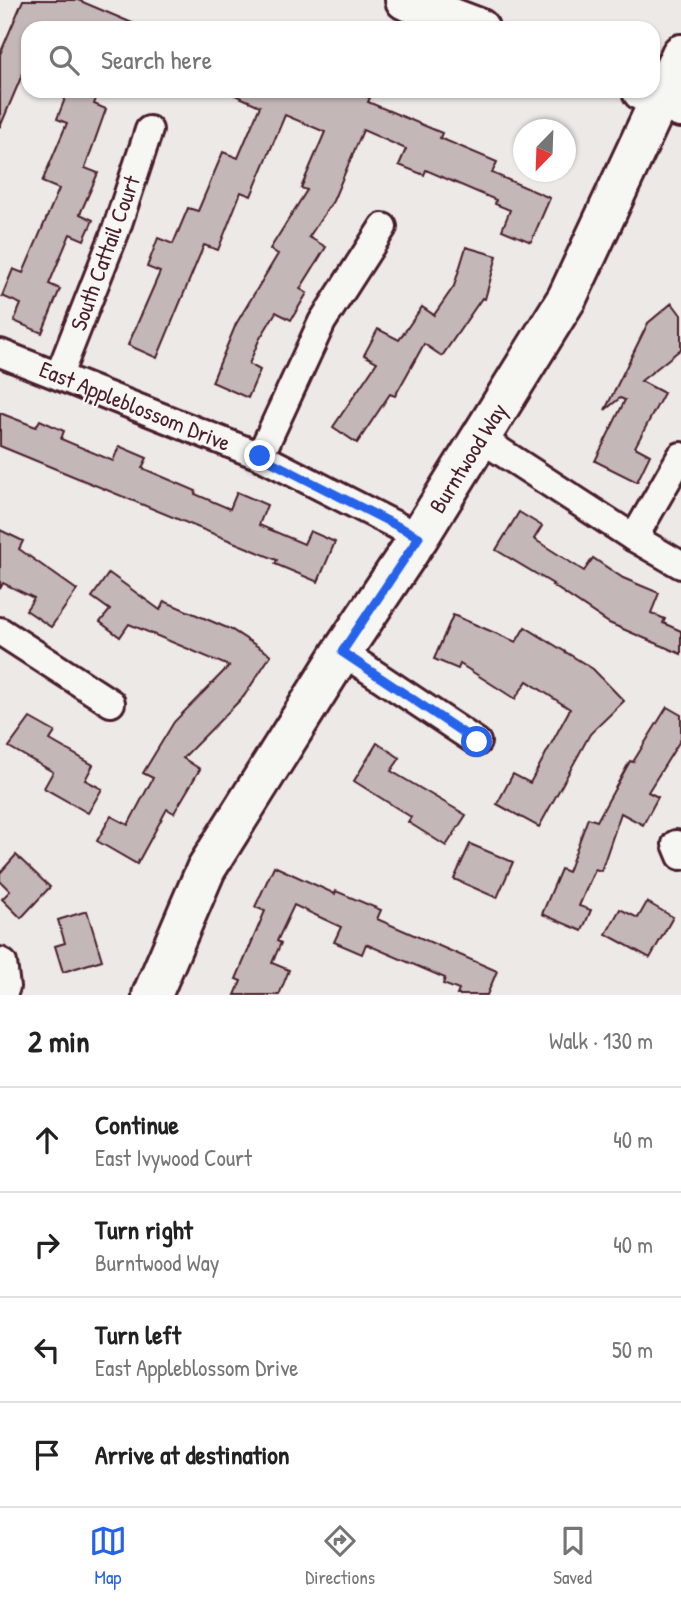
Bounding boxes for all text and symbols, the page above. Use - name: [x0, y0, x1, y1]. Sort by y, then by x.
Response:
- search box: [21, 21, 660, 98]
- icon: search: [45, 41, 83, 79]
- text: Search here: [101, 42, 212, 77]
- north arrow: [513, 119, 576, 182]
- street label: South Cattail Court: [62, 170, 147, 335]
- street label: East Appleblossom Drive: [35, 353, 235, 458]
- street label: Burntwood Way: [421, 397, 514, 519]
- route end: [244, 440, 275, 471]
- route start: [461, 726, 492, 757]
- text: 2 min: [28, 1021, 90, 1061]
- text: Walk · 130 m: [549, 1025, 653, 1056]
- text: Continue: [95, 1107, 179, 1142]
- icon: ahead: [28, 1121, 66, 1159]
- text: 40 m: [613, 1124, 653, 1155]
- text: East Ivywood Court: [95, 1142, 252, 1173]
- text: Turn right: [95, 1212, 193, 1247]
- icon: right: [28, 1226, 66, 1264]
- text: 40 m: [613, 1229, 653, 1260]
- text: Burntwood Way: [95, 1247, 219, 1278]
- text: Turn left: [95, 1317, 181, 1352]
- icon: left: [28, 1331, 66, 1369]
- text: 50 m: [612, 1334, 653, 1365]
- text: East Appleblossom Drive: [95, 1352, 298, 1383]
- icon: arrive: [28, 1436, 66, 1474]
- text: Arrive at destination: [95, 1437, 290, 1472]
- tab: Map: [89, 1522, 127, 1590]
- tab: Directions: [305, 1522, 375, 1590]
- tab: Saved: [553, 1522, 592, 1590]

